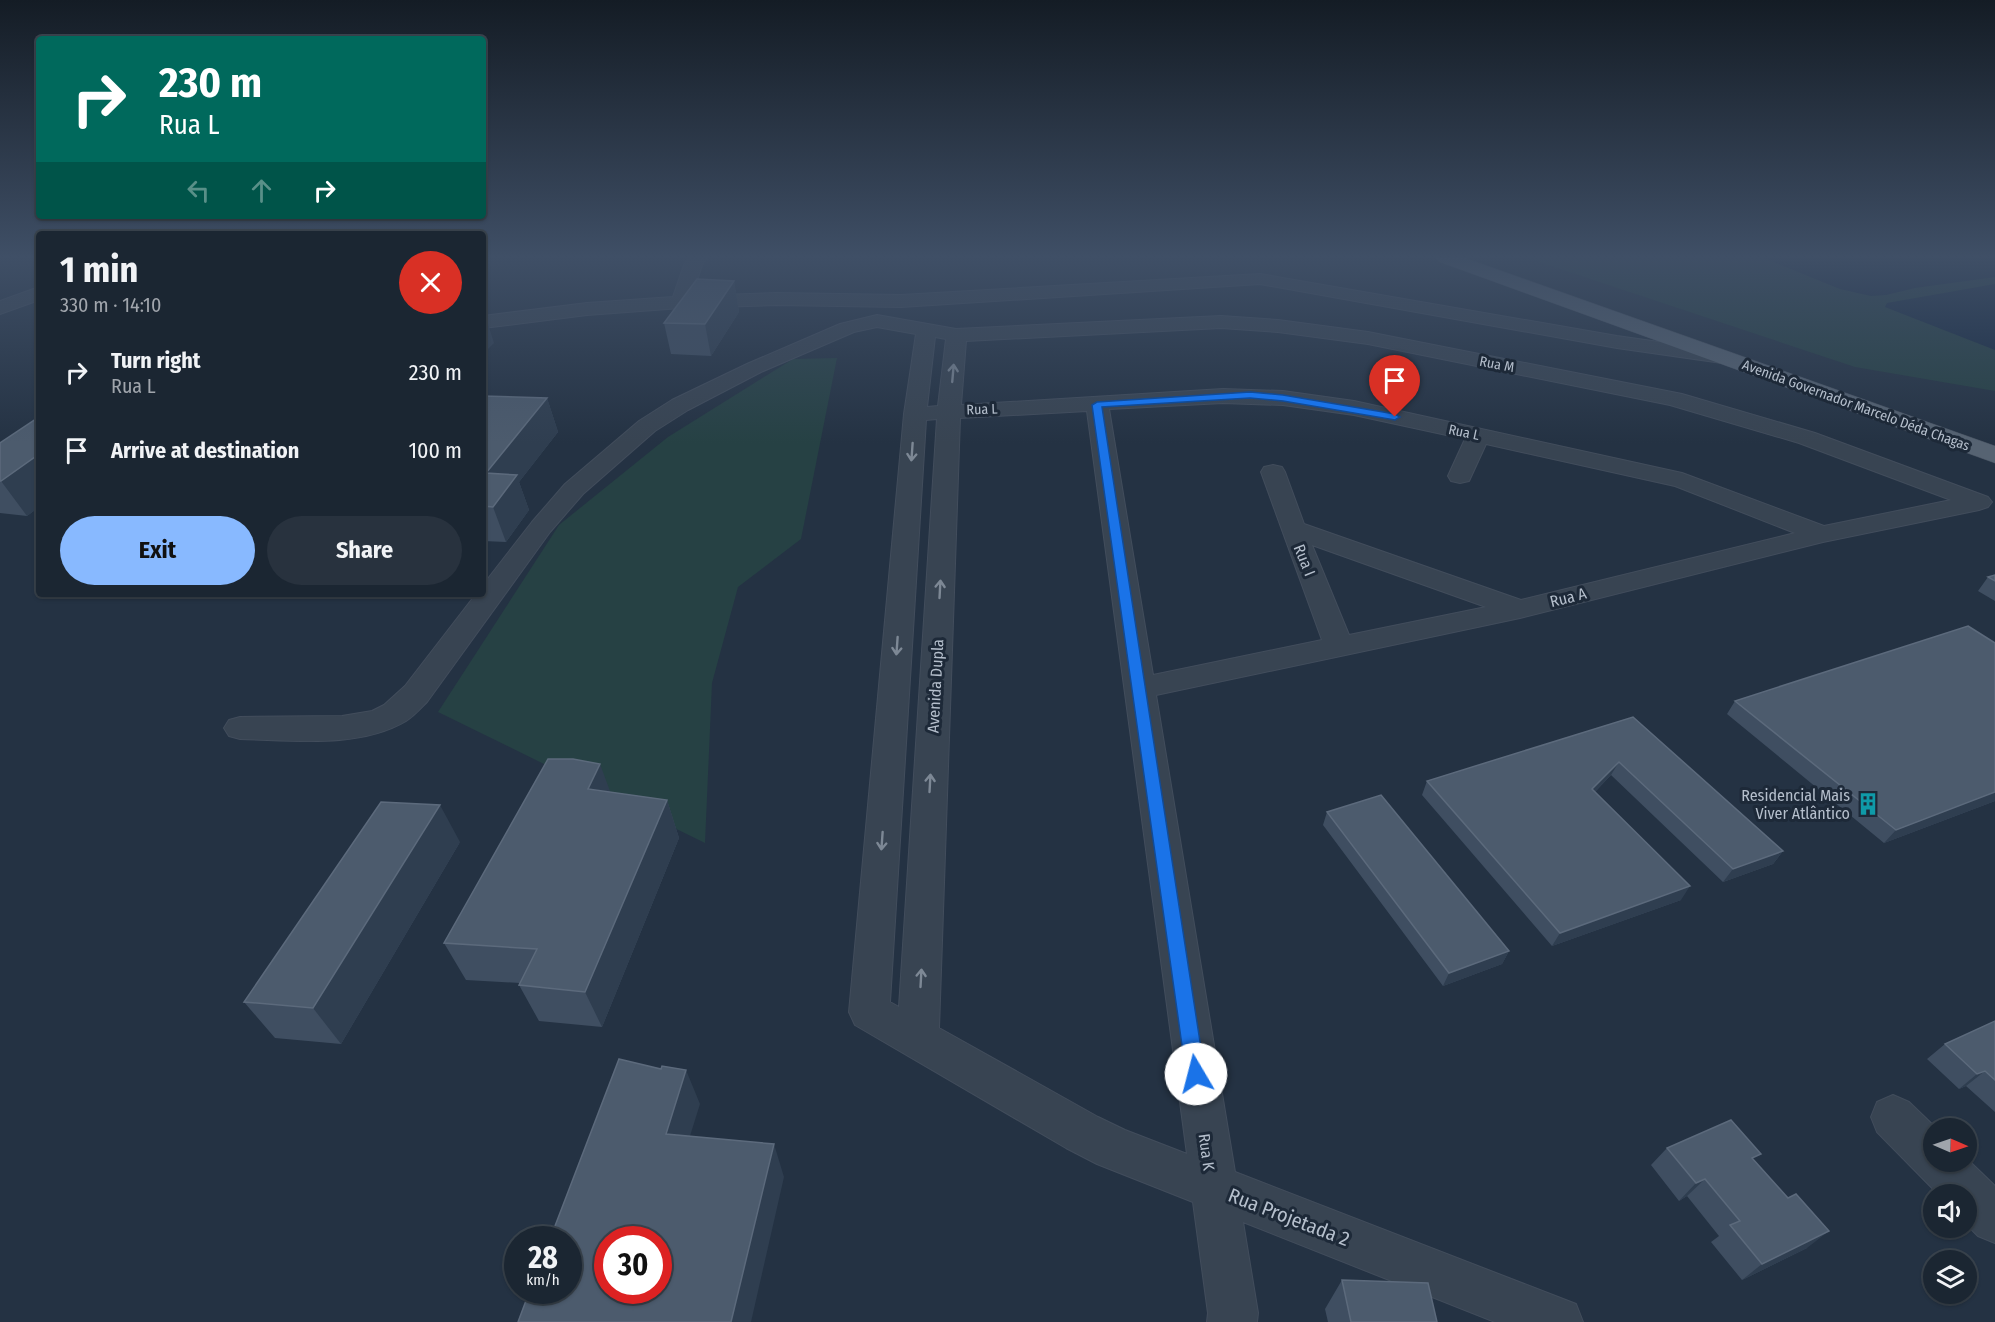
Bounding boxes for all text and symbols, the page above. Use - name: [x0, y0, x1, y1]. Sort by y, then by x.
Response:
- text: 230 m: [159, 58, 262, 108]
- icon: right: [60, 60, 138, 138]
- text: Rua L: [159, 109, 219, 141]
- icon: left: [182, 174, 215, 207]
- icon: ahead: [245, 174, 278, 207]
- icon: right: [308, 174, 341, 207]
- text: 1 min: [60, 248, 138, 292]
- button: close: [399, 251, 462, 314]
- text: 330 m · 14:10: [60, 293, 161, 317]
- text: Turn right: [111, 347, 200, 374]
- street label: Rua M: [1478, 353, 1516, 376]
- pin: [1369, 355, 1420, 417]
- icon: right: [60, 356, 93, 389]
- street label: Avenida Governador Marcelo Déda Chagas: [1740, 356, 1972, 455]
- text: 230 m: [409, 359, 462, 386]
- one-way arrow: [948, 364, 959, 383]
- icon: arrive: [1378, 364, 1411, 397]
- text: Rua L: [111, 374, 156, 398]
- street label: Rua L: [966, 400, 998, 419]
- street label: Rua L: [1447, 421, 1481, 444]
- icon: arrive: [60, 434, 93, 467]
- text: Arrive at destination: [111, 437, 299, 464]
- text: 100 m: [408, 437, 462, 464]
- one-way arrow: [906, 441, 917, 461]
- button: Exit: [60, 516, 255, 585]
- button: Share: [267, 516, 462, 585]
- street label: Rua I: [1290, 541, 1320, 579]
- one-way arrow: [935, 579, 946, 599]
- street label: Rua A: [1548, 584, 1589, 611]
- one-way arrow: [891, 636, 902, 656]
- street label: Avenida Dupla: [924, 638, 947, 734]
- one-way arrow: [925, 774, 936, 794]
- place label: Residencial Mais Viver Atlântico: [1741, 786, 1850, 823]
- building icon: Residencial Mais Viver Atlântico: [1855, 791, 1881, 817]
- one-way arrow: [876, 830, 887, 850]
- one-way arrow: [915, 969, 926, 989]
- position arrow: [1164, 1042, 1228, 1106]
- north arrow: [1923, 1118, 1977, 1172]
- map controls: [1923, 1118, 1977, 1304]
- street label: Rua K: [1195, 1132, 1219, 1172]
- street label: Rua Projetada 2: [1225, 1183, 1353, 1251]
- button: sound: [1923, 1184, 1977, 1238]
- speed limit sign: 30: [594, 1226, 672, 1304]
- text: 28: [528, 1240, 558, 1276]
- button: layers: [1923, 1250, 1977, 1304]
- text: km/h: [526, 1271, 560, 1289]

